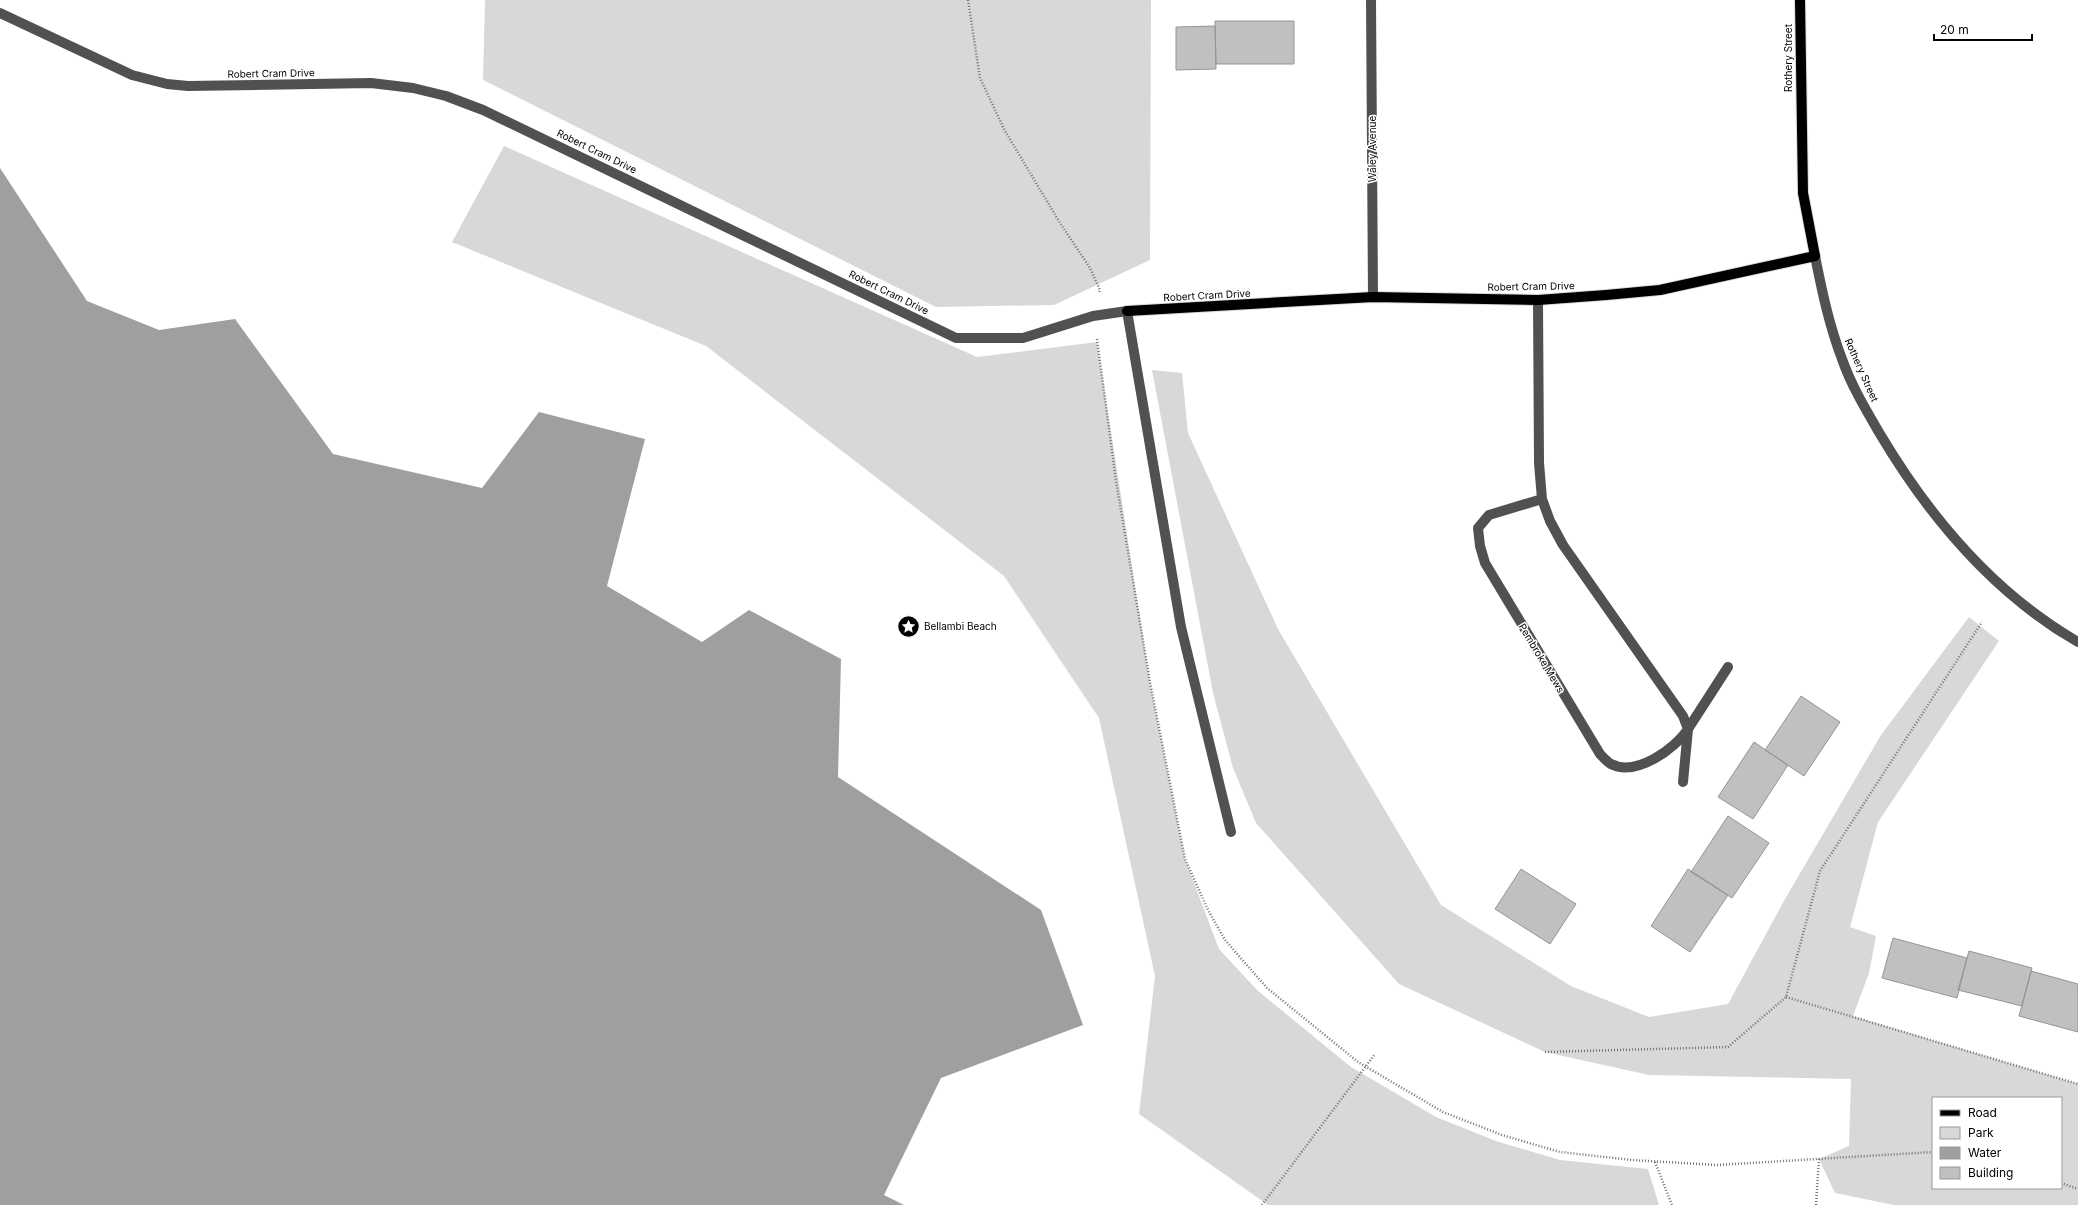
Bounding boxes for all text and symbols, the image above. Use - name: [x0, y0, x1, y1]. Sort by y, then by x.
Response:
- scale bar: [1934, 16, 2032, 42]
- text: 20 m: [1940, 22, 1969, 37]
- street label: Rothery Street: [1782, 23, 1794, 92]
- street label: Robert Cram Drive: [227, 66, 315, 80]
- street label: Waley Avenue: [1366, 116, 1378, 182]
- street label: Robert Cram Drive: [555, 126, 639, 176]
- street label: Robert Cram Drive: [847, 267, 931, 317]
- street label: Robert Cram Drive: [1487, 279, 1575, 293]
- street label: Robert Cram Drive: [1163, 287, 1251, 303]
- street label: Rothery Street: [1843, 337, 1882, 404]
- place icon: Bellambi Beach: [895, 613, 921, 639]
- place label: Bellambi Beach: [924, 620, 997, 632]
- street label: Pembroke Mews: [1517, 621, 1567, 695]
- legend: [1932, 1097, 2062, 1189]
- text: Road: [1968, 1105, 1997, 1120]
- text: Park: [1968, 1125, 1994, 1140]
- text: Water: [1968, 1145, 2002, 1160]
- text: Building: [1968, 1165, 2013, 1180]

